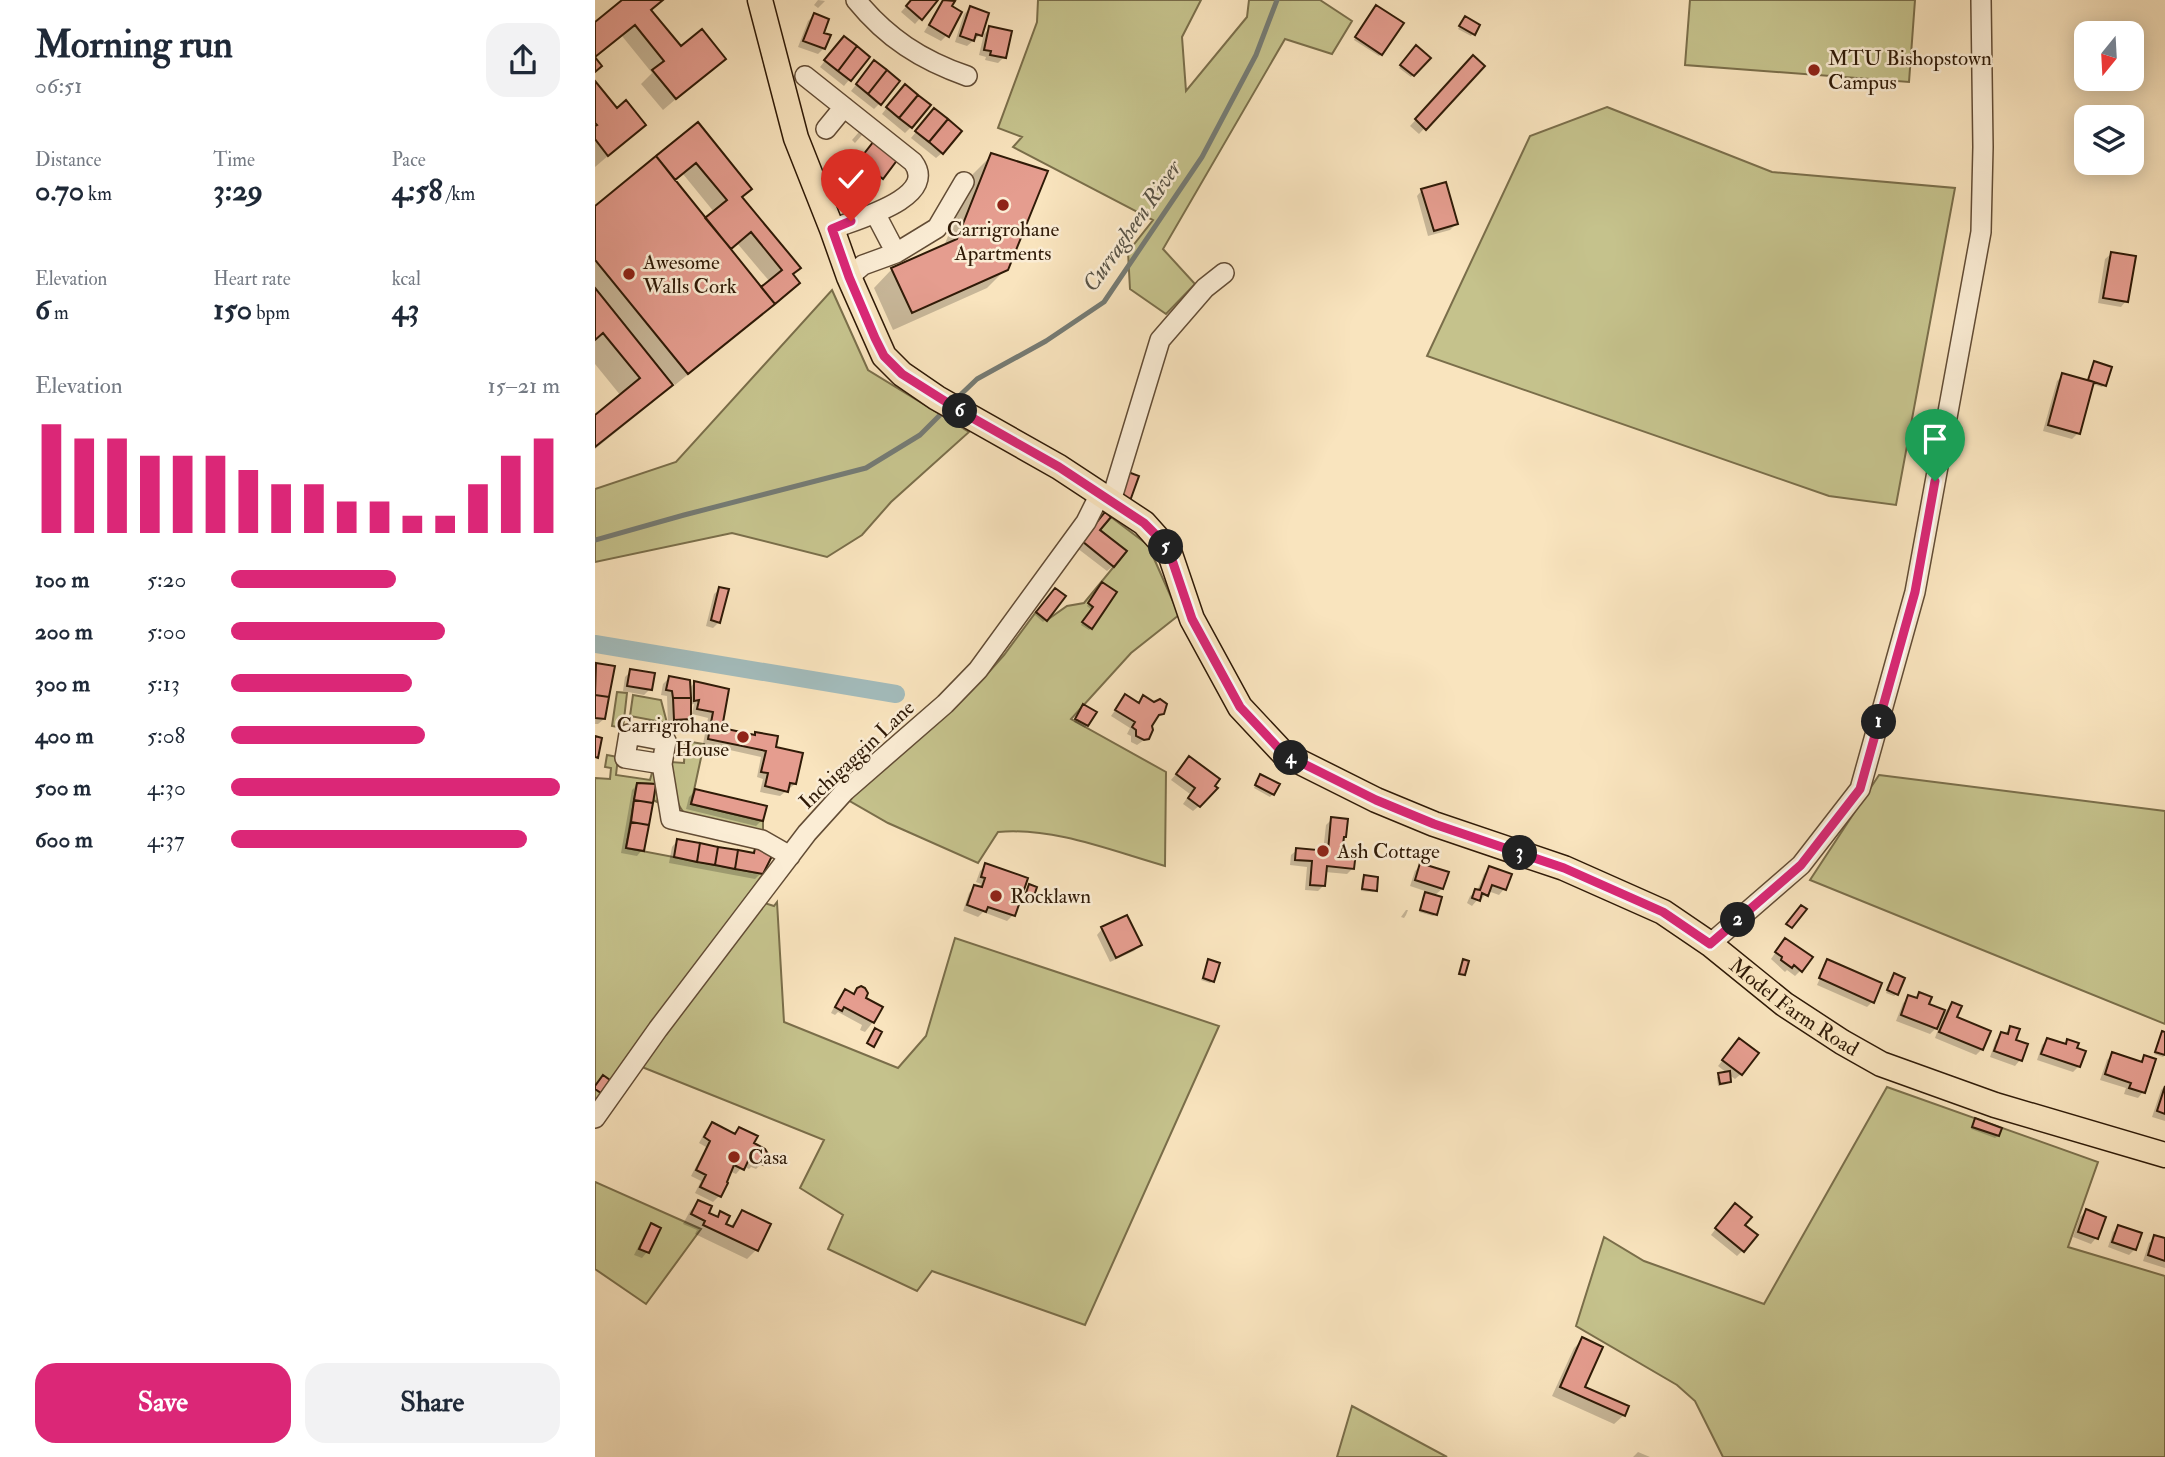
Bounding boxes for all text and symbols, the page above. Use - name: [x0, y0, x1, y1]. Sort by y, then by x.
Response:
- text: Morning run: [35, 21, 233, 69]
- north arrow: [2074, 21, 2144, 91]
- map controls: [2074, 21, 2144, 175]
- button: share: [486, 23, 560, 97]
- place label: MTU Bishopstown Campus: [1828, 45, 1992, 96]
- marker: MTU Bishopstown Campus: [1806, 62, 1822, 78]
- text: 06:51: [35, 71, 82, 100]
- button: layers: [2074, 105, 2144, 175]
- text: Distance: [35, 148, 101, 172]
- text: Time: [213, 148, 255, 172]
- text: Pace: [392, 148, 426, 172]
- pin: [821, 149, 881, 221]
- water label: Curragheen River: [1076, 154, 1189, 297]
- icon: check: [832, 160, 870, 198]
- text: 0.70: [35, 172, 84, 209]
- text: 3:29: [213, 172, 263, 209]
- text: 4:58: [392, 172, 443, 209]
- text: km: [84, 182, 112, 206]
- text: /km: [443, 182, 475, 206]
- marker: Carrigrohane Apartments: [995, 197, 1011, 213]
- place label: Carrigrohane Apartments: [947, 216, 1059, 267]
- place label: Awesome Walls Cork: [642, 249, 737, 300]
- marker: Awesome Walls Cork: [621, 266, 637, 282]
- text: Elevation: [35, 267, 107, 291]
- text: Heart rate: [213, 267, 291, 291]
- text: kcal: [392, 267, 421, 291]
- text: 6: [35, 291, 50, 328]
- text: 150: [213, 291, 252, 328]
- text: 43: [392, 291, 419, 328]
- text: m: [50, 301, 69, 325]
- text: bpm: [252, 301, 290, 325]
- text: Elevation: [35, 371, 123, 400]
- text: 15–21 m: [488, 371, 560, 400]
- pin: 6: [943, 394, 977, 428]
- text: 6: [955, 398, 964, 422]
- pin: [1905, 409, 1965, 481]
- icon: arrive: [1916, 420, 1954, 458]
- pin: 5: [1149, 530, 1183, 564]
- text: 5: [1161, 534, 1170, 558]
- text: 100 m: [35, 565, 89, 594]
- text: 5:20: [147, 565, 186, 594]
- text: 200 m: [35, 617, 93, 646]
- text: 5:00: [147, 617, 186, 646]
- text: 300 m: [35, 669, 90, 698]
- text: 5:13: [147, 669, 180, 698]
- street label: Inchigaggin Lane: [794, 694, 921, 815]
- pin: 1: [1861, 704, 1897, 740]
- text: 1: [1875, 709, 1882, 733]
- place label: Carrigrohane House: [616, 712, 729, 763]
- text: 400 m: [35, 721, 94, 750]
- text: 5:08: [147, 721, 185, 750]
- marker: Carrigrohane House: [735, 729, 751, 745]
- pin: 4: [1273, 740, 1309, 776]
- text: 4: [1285, 745, 1296, 769]
- text: 500 m: [35, 773, 91, 802]
- text: 4:30: [147, 773, 186, 802]
- text: 600 m: [35, 825, 93, 854]
- text: 4:37: [147, 825, 184, 854]
- pin: 3: [1503, 836, 1537, 870]
- place label: Ash Cottage: [1336, 838, 1440, 865]
- text: 3: [1516, 840, 1523, 864]
- marker: Ash Cottage: [1315, 843, 1331, 859]
- place label: Rocklawn: [1010, 883, 1091, 910]
- marker: Rocklawn: [988, 888, 1004, 904]
- pin: 2: [1721, 902, 1755, 937]
- text: 2: [1733, 907, 1742, 931]
- street label: Model Farm Road: [1724, 952, 1864, 1062]
- place label: Casa: [748, 1144, 788, 1171]
- marker: Casa: [726, 1149, 742, 1165]
- button: Save: [35, 1363, 291, 1443]
- button: Share: [305, 1363, 560, 1443]

